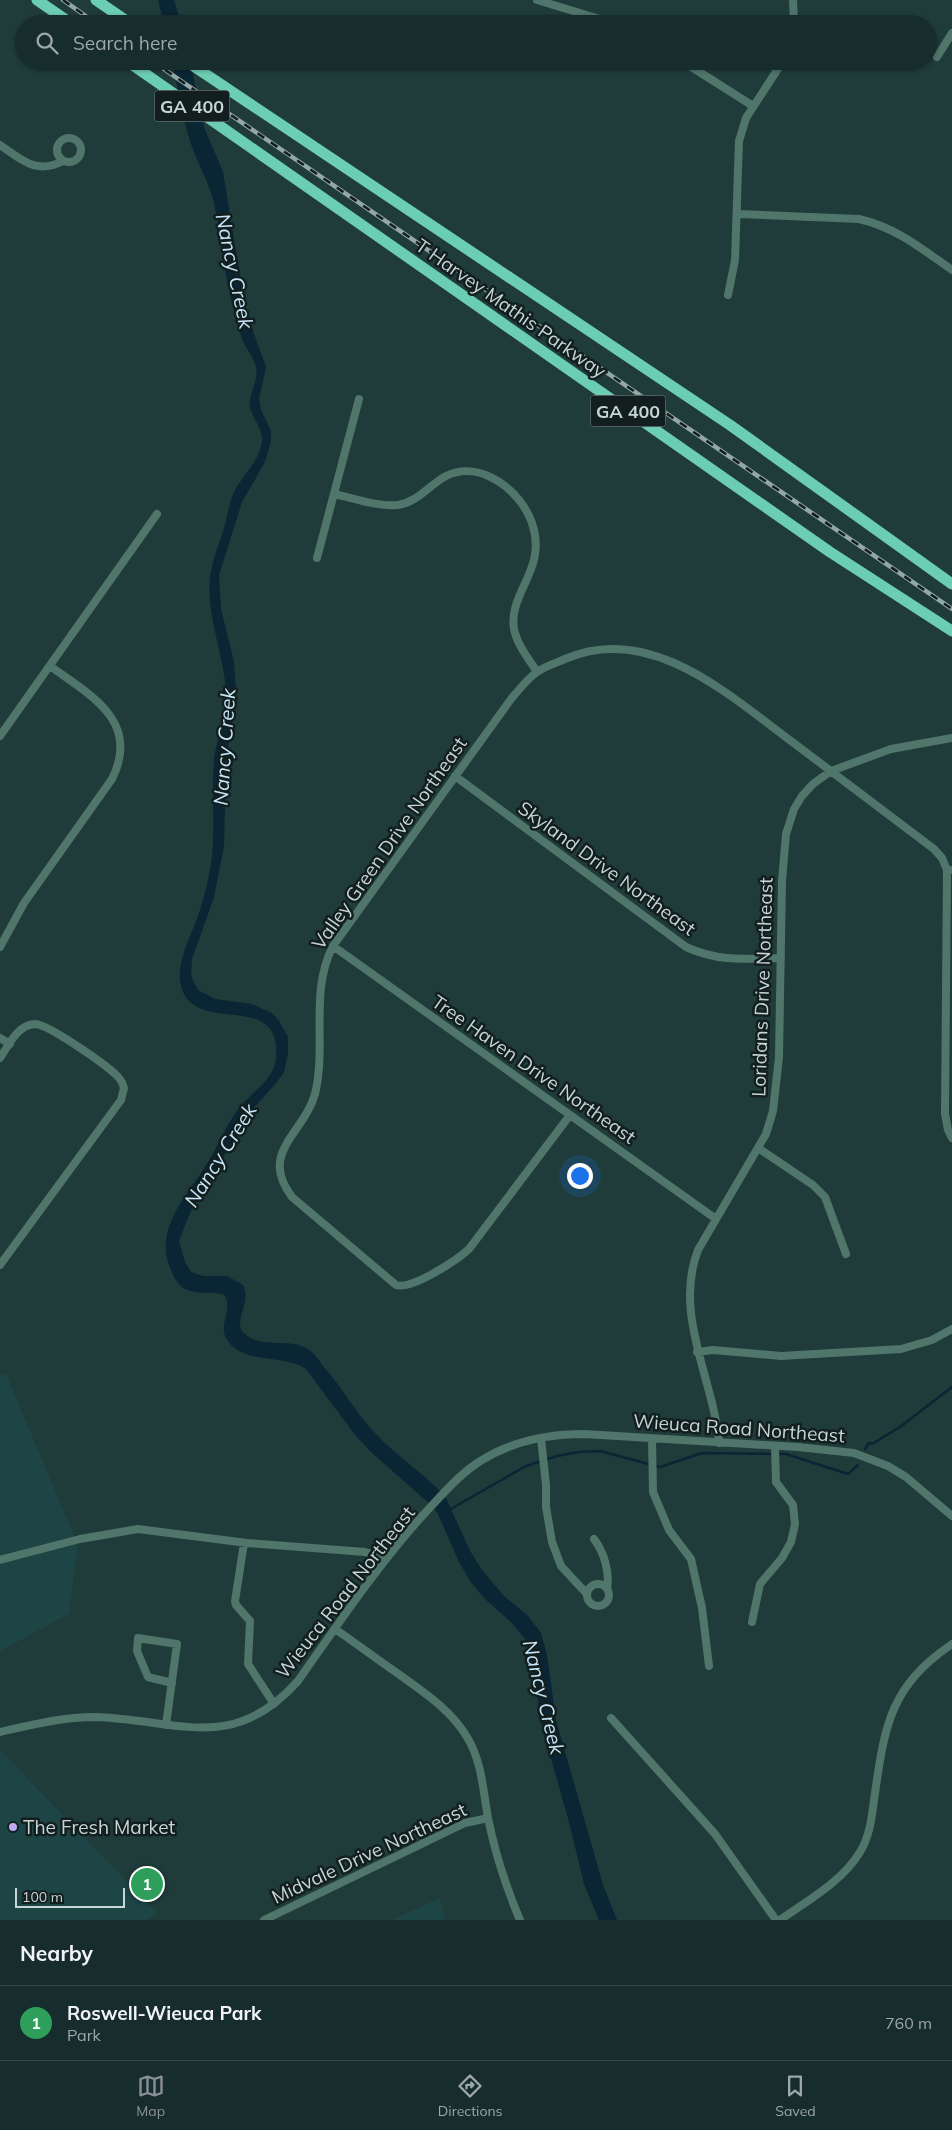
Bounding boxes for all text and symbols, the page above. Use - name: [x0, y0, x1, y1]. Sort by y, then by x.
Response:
- search box: [15, 15, 937, 70]
- icon: search: [33, 29, 61, 57]
- text: Search here: [73, 31, 177, 55]
- road number: GA 400: [154, 90, 230, 122]
- water label: Nancy Creek: [211, 211, 260, 332]
- street label: T Harvey Mathis Parkway: [411, 233, 611, 383]
- road number: GA 400: [590, 396, 666, 426]
- water label: Nancy Creek: [207, 687, 241, 806]
- street label: Valley Green Drive Northeast: [306, 732, 472, 954]
- street label: Skyland Drive Northeast: [514, 796, 701, 941]
- street label: Loridans Drive Northeast: [746, 876, 778, 1097]
- street label: Tree Haven Drive Northeast: [427, 989, 641, 1149]
- water label: Nancy Creek: [178, 1098, 262, 1211]
- your location: [567, 1163, 593, 1189]
- street label: Wieuca Road Northeast: [632, 1409, 846, 1447]
- street label: Wieuca Road Northeast: [270, 1501, 420, 1683]
- water label: Nancy Creek: [518, 1637, 570, 1758]
- street label: Midvale Drive Northeast: [268, 1797, 471, 1909]
- place label: The Fresh Market: [23, 1815, 175, 1839]
- marker: The Fresh Market: [7, 1821, 19, 1833]
- pin: 1: [131, 1865, 163, 1903]
- scale bar: [15, 1885, 125, 1908]
- text: 100 m: [22, 1888, 63, 1906]
- text: Nearby: [20, 1940, 93, 1966]
- text: Roswell-Wieuca Park: [67, 2001, 261, 2025]
- text: 1: [31, 2013, 41, 2033]
- text: 760 m: [885, 2013, 932, 2033]
- text: Park: [67, 2025, 101, 2045]
- tab: Map: [136, 2072, 165, 2120]
- tab: Directions: [438, 2072, 503, 2120]
- tab: Saved: [775, 2072, 816, 2120]

